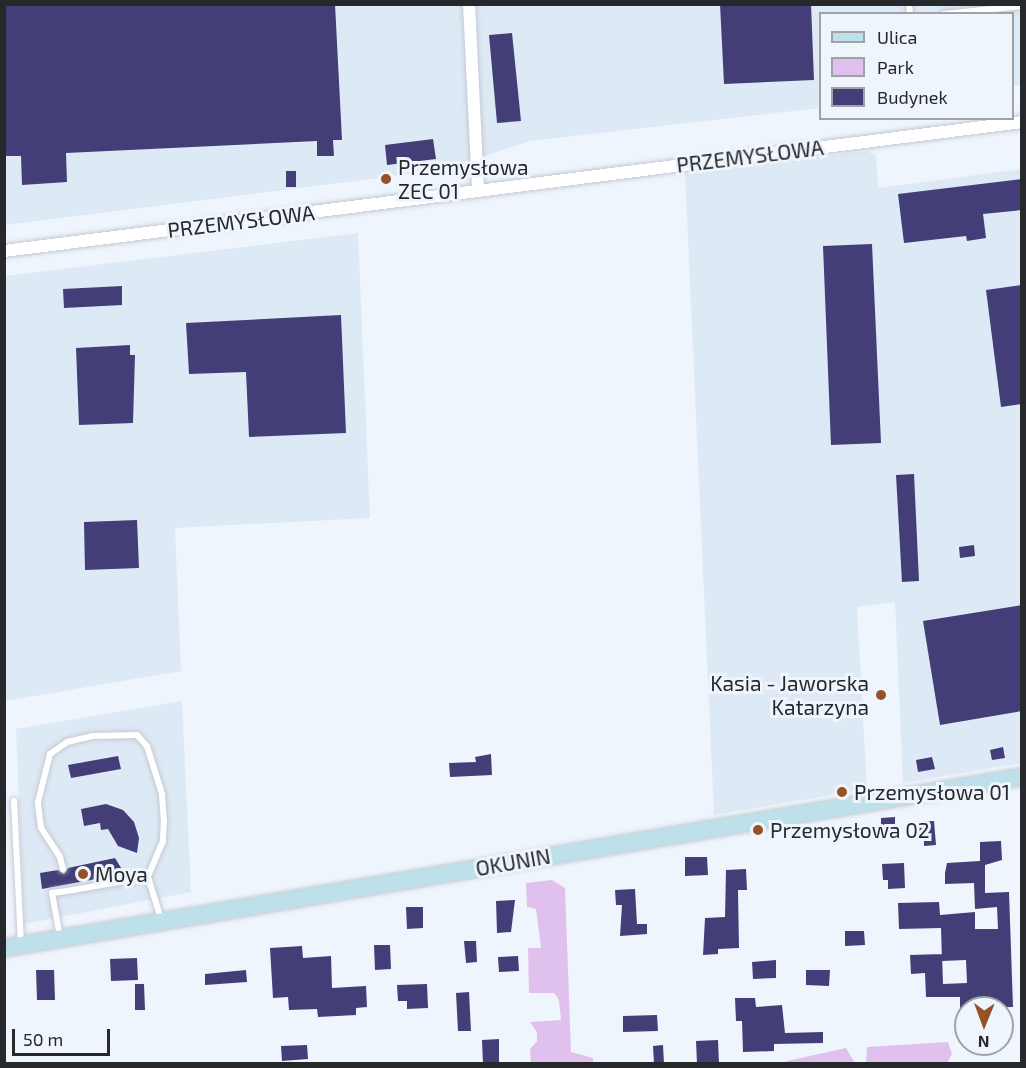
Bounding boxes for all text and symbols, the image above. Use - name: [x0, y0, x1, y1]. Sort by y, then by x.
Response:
- legend: [819, 12, 1014, 120]
- text: Ulica: [877, 26, 917, 48]
- text: Park: [877, 56, 914, 78]
- text: Budynek: [877, 86, 948, 108]
- street label: PRZEMYSŁOWA: [675, 134, 825, 178]
- place label: Przemysłowa ZEC 01: [398, 154, 528, 204]
- marker: Przemysłowa ZEC 01: [379, 172, 393, 186]
- street label: PRZEMYSŁOWA: [166, 199, 316, 243]
- place label: Kasia - Jaworska Katarzyna: [710, 670, 869, 720]
- marker: Kasia - Jaworska Katarzyna: [874, 688, 888, 702]
- place label: Przemysłowa 01: [854, 779, 1010, 805]
- marker: Przemysłowa 01: [835, 785, 849, 799]
- place label: Przemysłowa 02: [770, 817, 930, 843]
- marker: Przemysłowa 02: [751, 823, 765, 837]
- street label: OKUNIN: [474, 843, 552, 881]
- place label: Moya: [95, 861, 148, 887]
- marker: Moya: [76, 867, 90, 881]
- north arrow: [954, 996, 1014, 1056]
- scale bar: [15, 1017, 112, 1055]
- text: 50 m: [23, 1028, 63, 1050]
- text: N: [978, 1033, 990, 1052]

